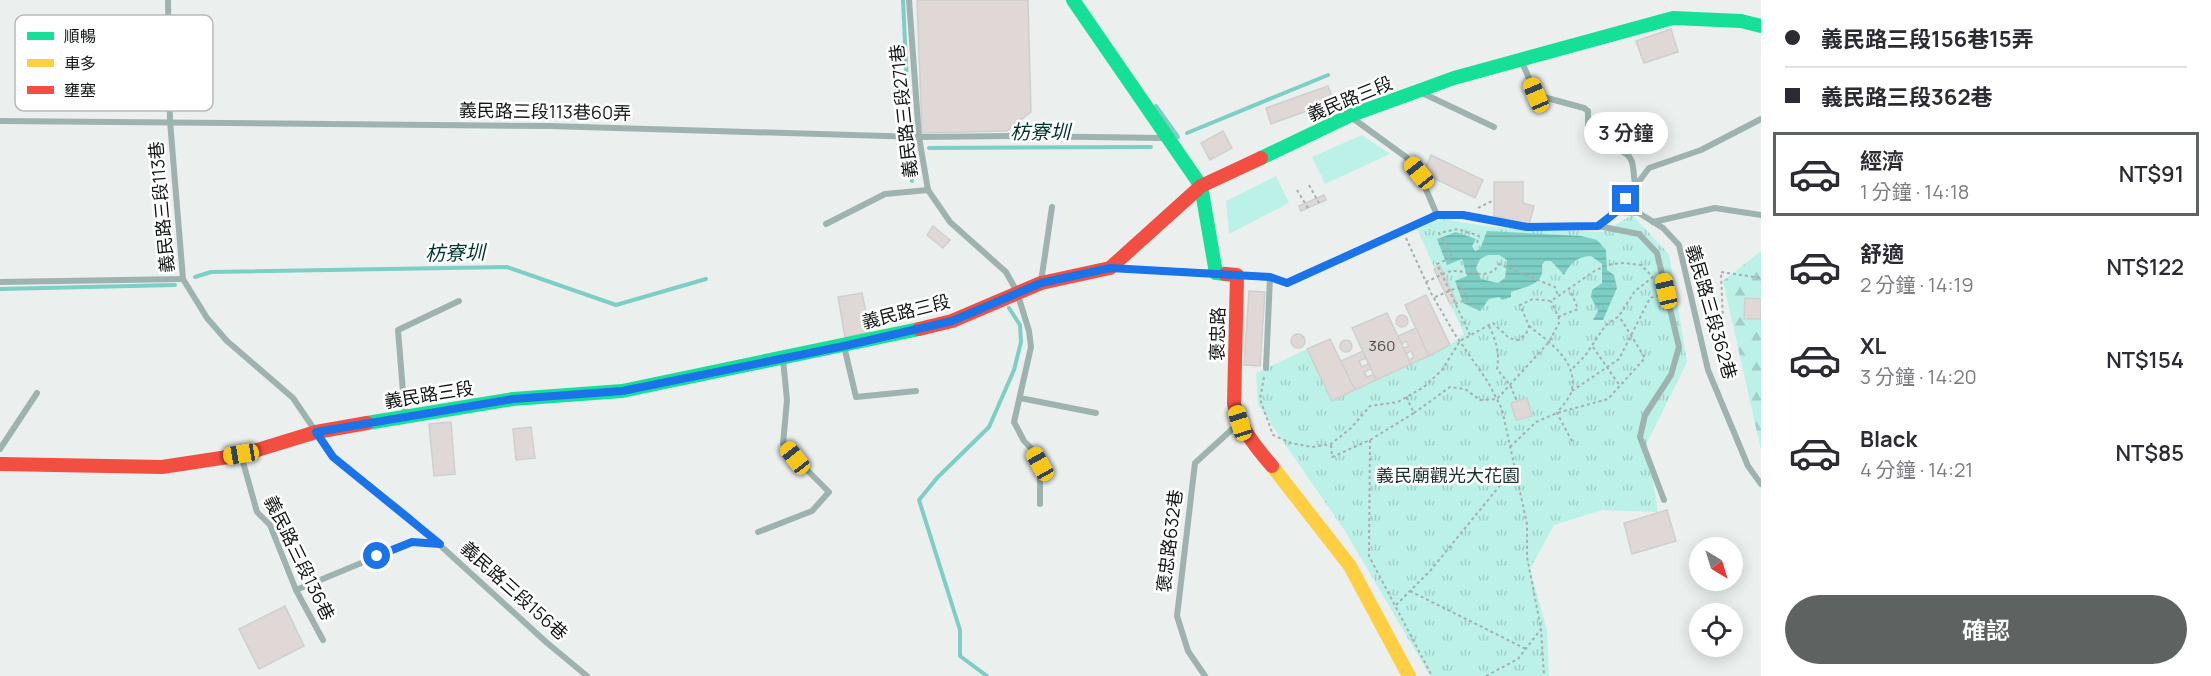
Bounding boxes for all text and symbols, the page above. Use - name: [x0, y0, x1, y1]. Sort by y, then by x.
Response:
- legend: [15, 15, 213, 111]
- text: 義民路三段156巷15弄: [1821, 24, 2034, 54]
- text: 順暢: [64, 25, 96, 47]
- street label: 義民路三段271巷: [884, 43, 922, 179]
- text: 車多: [64, 52, 96, 74]
- street label: 義民路三段: [1303, 70, 1396, 126]
- car: [1521, 75, 1551, 115]
- text: 壅塞: [64, 79, 96, 101]
- text: 義民路三段362巷: [1821, 82, 1993, 112]
- street label: 義民路三段113巷60弄: [459, 97, 631, 125]
- callout: 3 分鐘: [1584, 112, 1668, 154]
- water label: 枋寮圳: [1010, 118, 1073, 145]
- text: 3 分鐘: [1598, 119, 1654, 146]
- street label: 義民路三段113巷: [143, 140, 179, 274]
- text: 經濟: [1860, 146, 1904, 176]
- icon: car: [1788, 147, 1842, 201]
- car: [1401, 153, 1437, 193]
- text: NT$91: [2119, 159, 2184, 189]
- text: 1 分鐘 · 14:18: [1860, 178, 1969, 205]
- route end: [1612, 185, 1639, 212]
- water label: 枋寮圳: [425, 238, 488, 267]
- text: 舒適: [1860, 239, 1904, 269]
- icon: car: [1788, 240, 1842, 294]
- street label: 義民路三段362巷: [1681, 241, 1743, 382]
- text: NT$122: [2107, 252, 2184, 282]
- car: [1653, 271, 1679, 311]
- text: 2 分鐘 · 14:19: [1860, 271, 1974, 298]
- street label: 義民路三段: [859, 288, 952, 334]
- street label: 褒忠路: [1205, 307, 1229, 361]
- text: XL: [1860, 331, 1886, 361]
- icon: car: [1788, 333, 1842, 387]
- house number: 360: [1369, 335, 1395, 356]
- text: NT$154: [2106, 345, 2184, 375]
- text: 3 分鐘 · 14:20: [1860, 363, 1977, 390]
- street label: 義民路三段: [383, 375, 475, 413]
- car: [1226, 403, 1254, 443]
- text: Black: [1860, 424, 1917, 454]
- icon: car: [1788, 426, 1842, 480]
- car: [777, 438, 813, 478]
- text: NT$85: [2116, 438, 2184, 468]
- car: [222, 442, 260, 466]
- car: [1023, 444, 1057, 484]
- text: 4 分鐘 · 14:21: [1860, 456, 1973, 483]
- park label: 義民廟觀光大花園: [1376, 463, 1520, 487]
- street label: 褒忠路632巷: [1151, 488, 1187, 594]
- street label: 義民路三段136巷: [259, 491, 341, 624]
- street label: 義民路三段156巷: [456, 536, 573, 645]
- north arrow: [1689, 537, 1743, 591]
- map controls: [1689, 537, 1743, 657]
- route start: [363, 542, 390, 569]
- button: 確認: [1785, 595, 2187, 664]
- button: locate: [1689, 603, 1743, 657]

